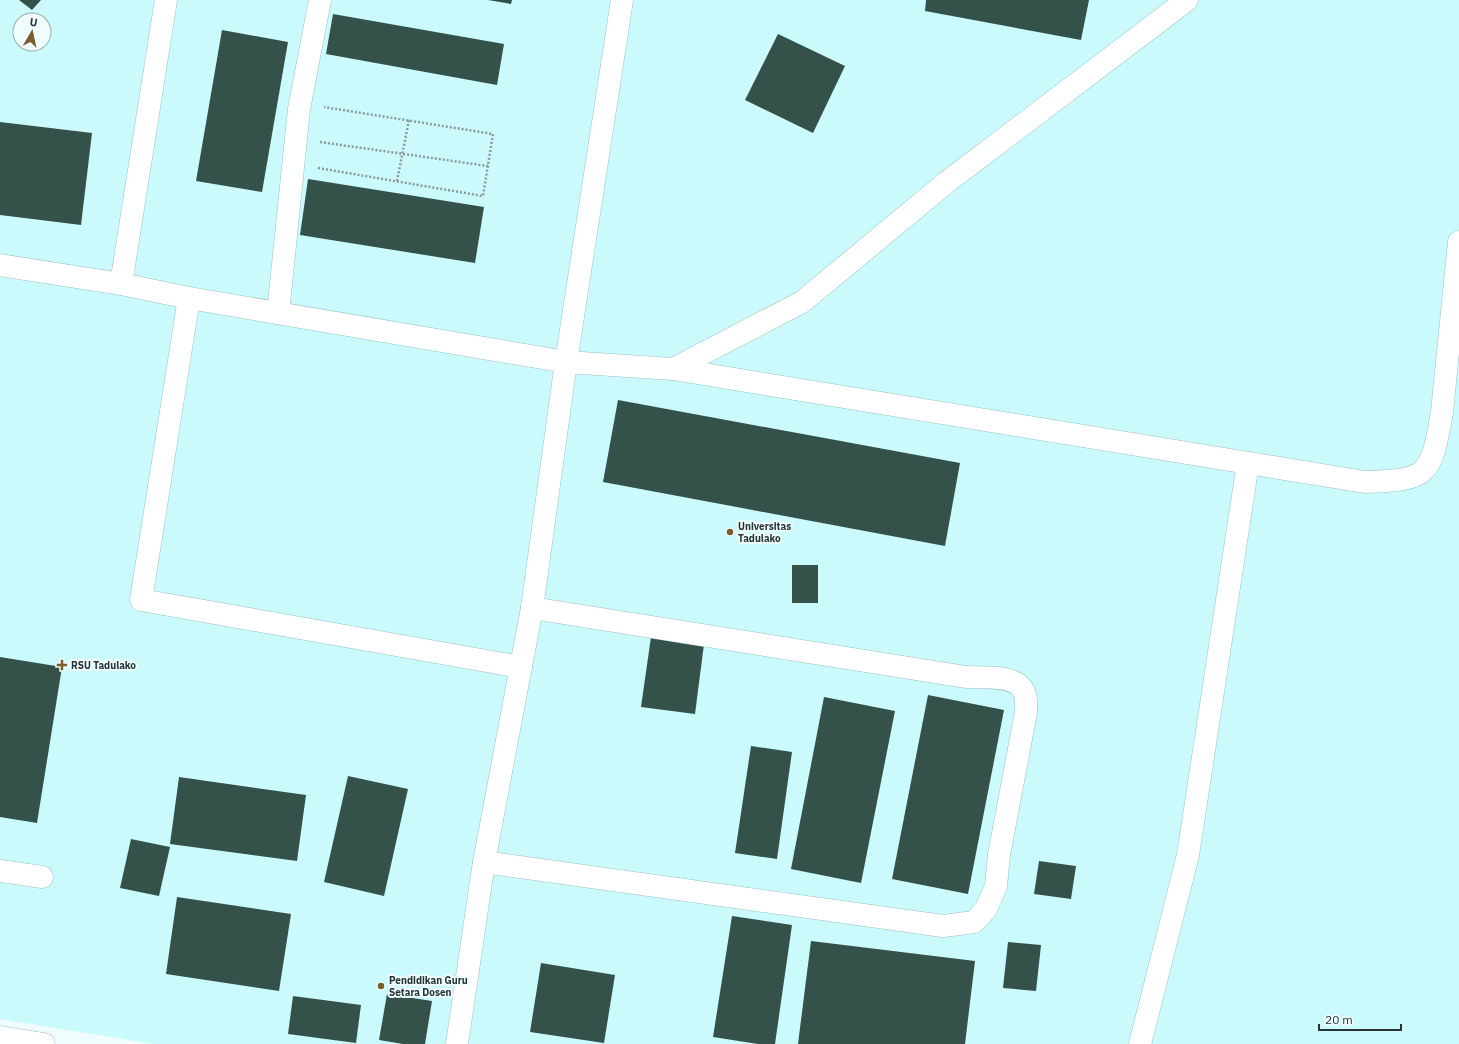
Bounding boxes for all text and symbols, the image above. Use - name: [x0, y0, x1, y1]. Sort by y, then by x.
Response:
- north arrow: [12, 12, 52, 52]
- text: U: [29, 15, 38, 30]
- place label: Universitas Tadulako: [738, 520, 791, 545]
- marker: Universitas Tadulako: [725, 527, 735, 537]
- marker: RSU Tadulako: [56, 659, 68, 671]
- place label: RSU Tadulako: [71, 659, 136, 672]
- place label: Pendidikan Guru Setara Dosen: [389, 974, 468, 999]
- marker: Pendidikan Guru Setara Dosen: [376, 981, 386, 991]
- scale bar: [1319, 1006, 1401, 1032]
- text: 20 m: [1325, 1012, 1353, 1027]

